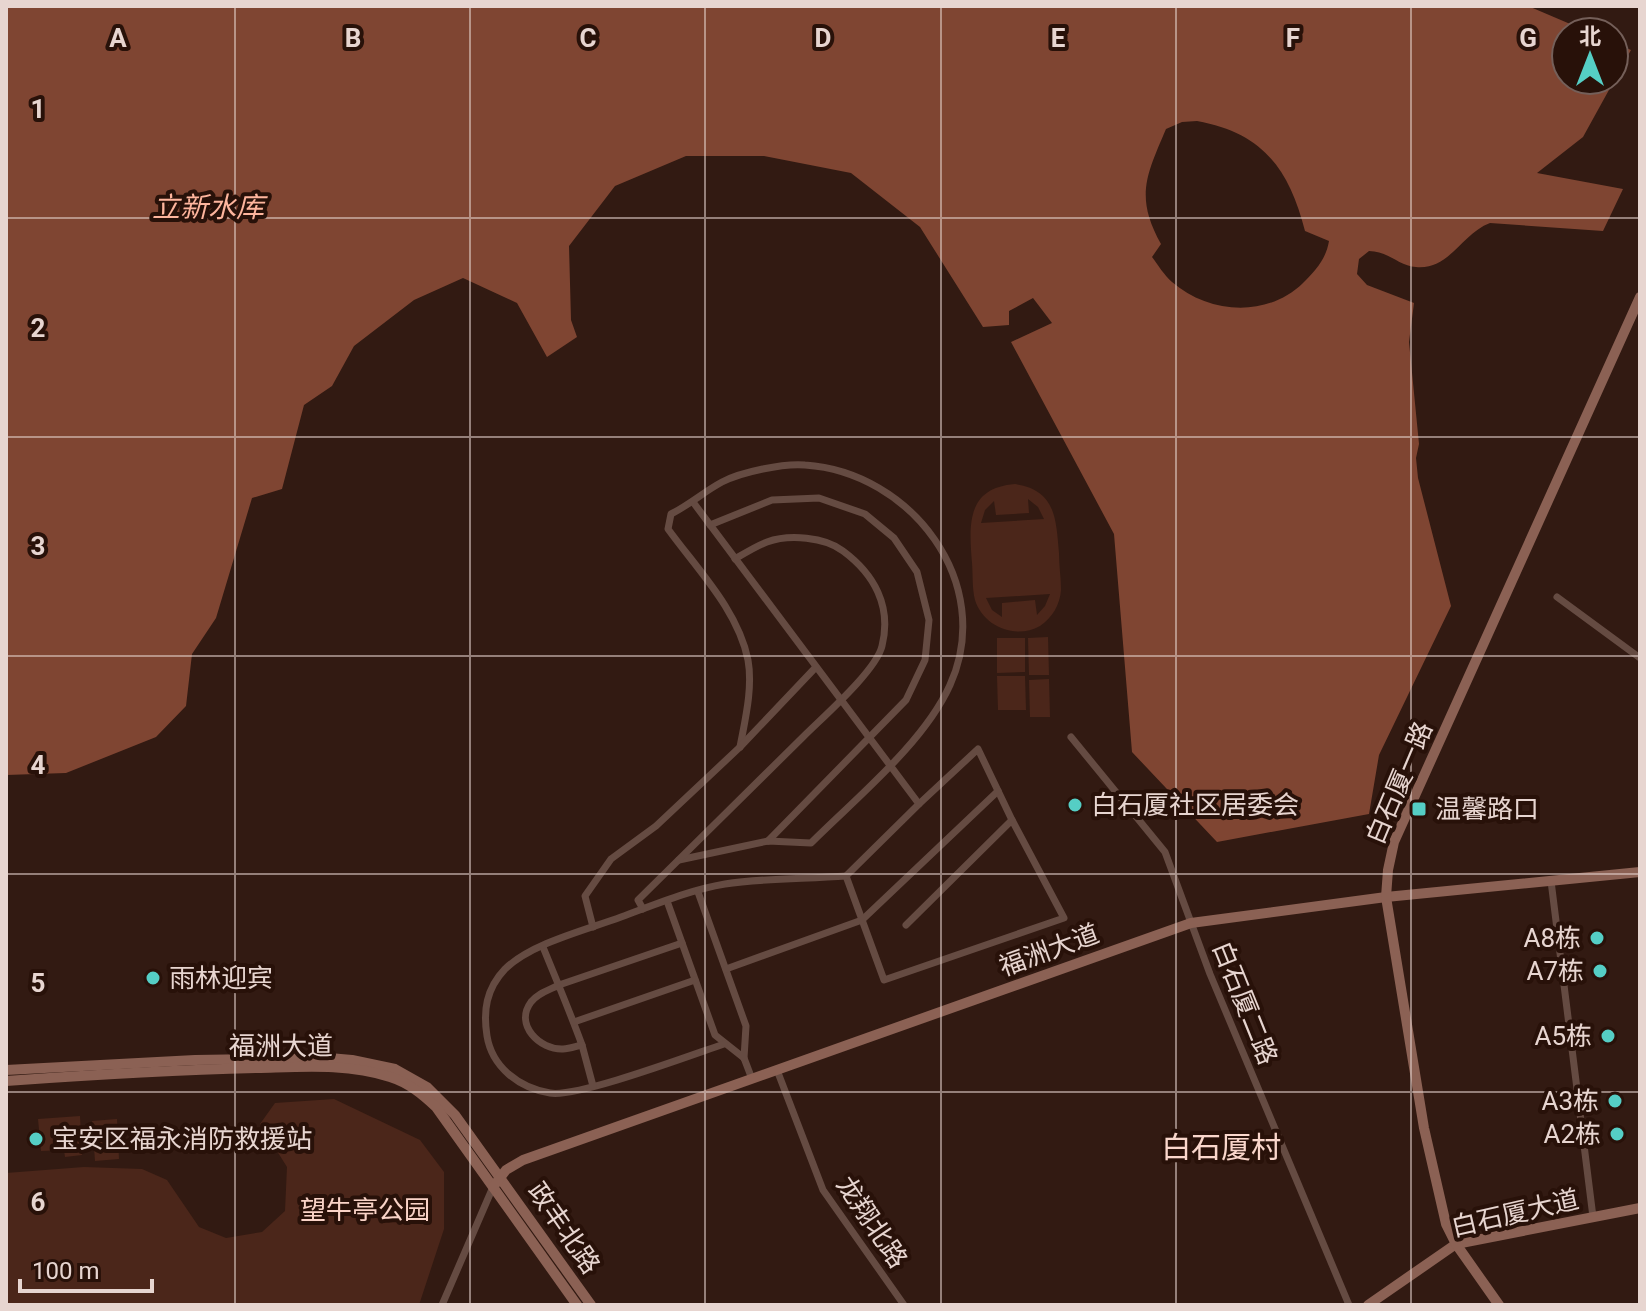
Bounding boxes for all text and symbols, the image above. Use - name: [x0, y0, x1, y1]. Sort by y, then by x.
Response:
- north arrow: [1550, 16, 1630, 96]
- text: A: [109, 23, 127, 53]
- text: B: [345, 23, 361, 53]
- text: C: [579, 23, 597, 53]
- text: D: [815, 23, 831, 53]
- text: E: [1051, 23, 1066, 53]
- text: F: [1286, 23, 1300, 53]
- text: G: [1519, 23, 1537, 53]
- text: 北: [1579, 24, 1601, 49]
- text: 1: [31, 94, 45, 124]
- water label: 立新水库: [152, 191, 268, 224]
- text: 2: [31, 313, 45, 343]
- text: 3: [31, 531, 45, 561]
- street label: 白石厦一路: [1360, 717, 1438, 849]
- text: 4: [31, 750, 46, 780]
- place label: 白石厦社区居委会: [1091, 790, 1299, 820]
- place label: 温馨路口: [1435, 794, 1539, 824]
- marker: 白石厦社区居委会: [1066, 796, 1084, 814]
- marker: 温馨路口: [1410, 800, 1428, 818]
- street label: 福洲大道: [995, 918, 1103, 982]
- place label: A8栋: [1523, 923, 1581, 953]
- marker: A8栋: [1588, 929, 1606, 947]
- street label: 白石厦二路: [1207, 937, 1283, 1069]
- place label: A7栋: [1526, 956, 1584, 986]
- marker: A7栋: [1591, 962, 1609, 980]
- place label: 雨林迎宾: [169, 963, 273, 993]
- text: 5: [31, 968, 45, 998]
- marker: 雨林迎宾: [144, 969, 162, 987]
- place label: A5栋: [1534, 1021, 1592, 1051]
- marker: A5栋: [1599, 1027, 1617, 1045]
- street label: 福洲大道: [229, 1031, 333, 1061]
- place label: A3栋: [1541, 1086, 1599, 1116]
- marker: A3栋: [1606, 1092, 1624, 1110]
- place label: A2栋: [1543, 1119, 1601, 1149]
- place label: 宝安区福永消防救援站: [52, 1124, 312, 1154]
- marker: A2栋: [1608, 1125, 1626, 1143]
- marker: 宝安区福永消防救援站: [27, 1130, 45, 1148]
- district label: 白石厦村: [1161, 1130, 1281, 1165]
- street label: 龙翔北路: [830, 1170, 914, 1274]
- street label: 政丰北路: [522, 1177, 606, 1279]
- street label: 白石厦大道: [1448, 1184, 1582, 1242]
- text: 6: [31, 1187, 46, 1217]
- park label: 望牛亭公园: [300, 1195, 430, 1225]
- scale bar: [20, 1243, 152, 1293]
- text: 100 m: [32, 1257, 99, 1285]

